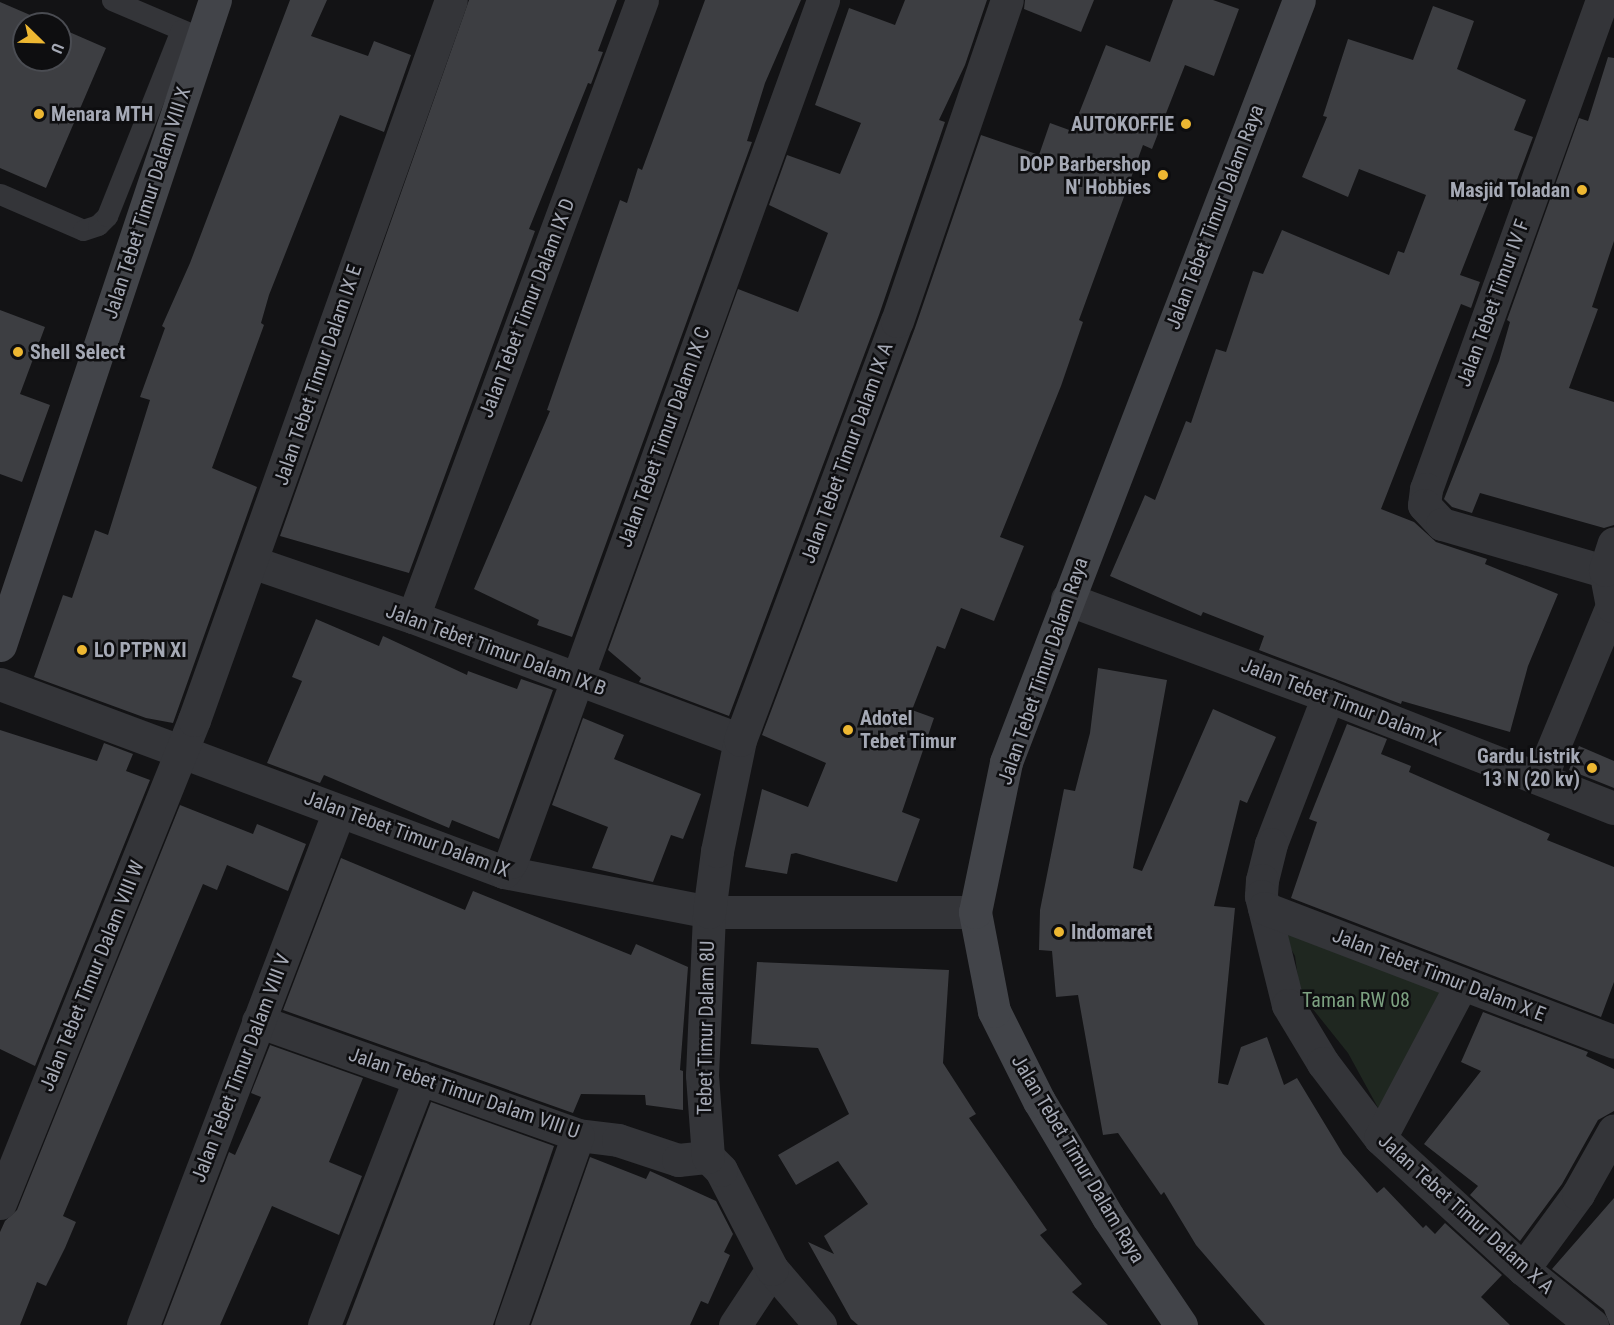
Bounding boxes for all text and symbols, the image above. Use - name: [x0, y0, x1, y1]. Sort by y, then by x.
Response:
- north arrow: [12, 12, 72, 72]
- text: U: [47, 41, 68, 56]
- street label: Jalan Tebet Timur Dalam VIII X: [98, 84, 196, 322]
- street label: Jalan Tebet Timur Dalam Raya: [1161, 101, 1269, 333]
- place label: Menara MTH: [51, 102, 153, 126]
- marker: Menara MTH: [32, 107, 46, 121]
- place label: AUTOKOFFIE: [1071, 112, 1174, 136]
- marker: AUTOKOFFIE: [1179, 117, 1193, 131]
- place label: DOP Barbershop N' Hobbies: [1020, 152, 1151, 199]
- marker: DOP Barbershop N' Hobbies: [1156, 168, 1170, 182]
- place label: Masjid Toladan: [1449, 178, 1570, 202]
- marker: Masjid Toladan: [1575, 183, 1589, 197]
- street label: Jalan Tebet Timur Dalam IX D: [474, 195, 580, 421]
- street label: Jalan Tebet Timur IV F: [1451, 216, 1535, 390]
- street label: Jalan Tebet Timur Dalam IX E: [269, 261, 367, 489]
- street label: Jalan Tebet Timur Dalam IX C: [613, 323, 715, 551]
- street label: Jalan Tebet Timur Dalam IX A: [796, 339, 898, 567]
- place label: Shell Select: [30, 340, 125, 364]
- marker: Shell Select: [11, 345, 25, 359]
- street label: Jalan Tebet Timur Dalam Raya: [993, 554, 1093, 788]
- street label: Jalan Tebet Timur Dalam IX B: [382, 599, 610, 701]
- place label: LO PTPN XI: [94, 638, 187, 662]
- marker: LO PTPN XI: [75, 643, 89, 657]
- street label: Jalan Tebet Timur Dalam X: [1238, 653, 1444, 751]
- place label: Adotel Tebet Timur: [860, 706, 957, 753]
- marker: Adotel Tebet Timur: [841, 723, 855, 737]
- place label: Gardu Listrik 13 N (20 kv): [1477, 744, 1580, 791]
- marker: Gardu Listrik 13 N (20 kv): [1585, 761, 1599, 775]
- street label: Jalan Tebet Timur Dalam IX: [301, 785, 513, 883]
- street label: Jalan Tebet Timur Dalam VIII W: [35, 857, 149, 1095]
- place label: Indomaret: [1071, 920, 1153, 944]
- street label: Jalan Tebet Timur Dalam X E: [1329, 923, 1549, 1027]
- marker: Indomaret: [1052, 925, 1066, 939]
- street label: Tebet Timur Dalam 8U: [692, 940, 720, 1116]
- street label: Jalan Tebet Timur Dalam VIII V: [186, 950, 296, 1186]
- park label: Taman RW 08: [1302, 988, 1410, 1012]
- street label: Jalan Tebet Timur Dalam VIII U: [345, 1042, 583, 1144]
- street label: Jalan Tebet Timur Dalam Raya: [1006, 1050, 1150, 1268]
- street label: Jalan Tebet Timur Dalam X A: [1373, 1129, 1559, 1299]

